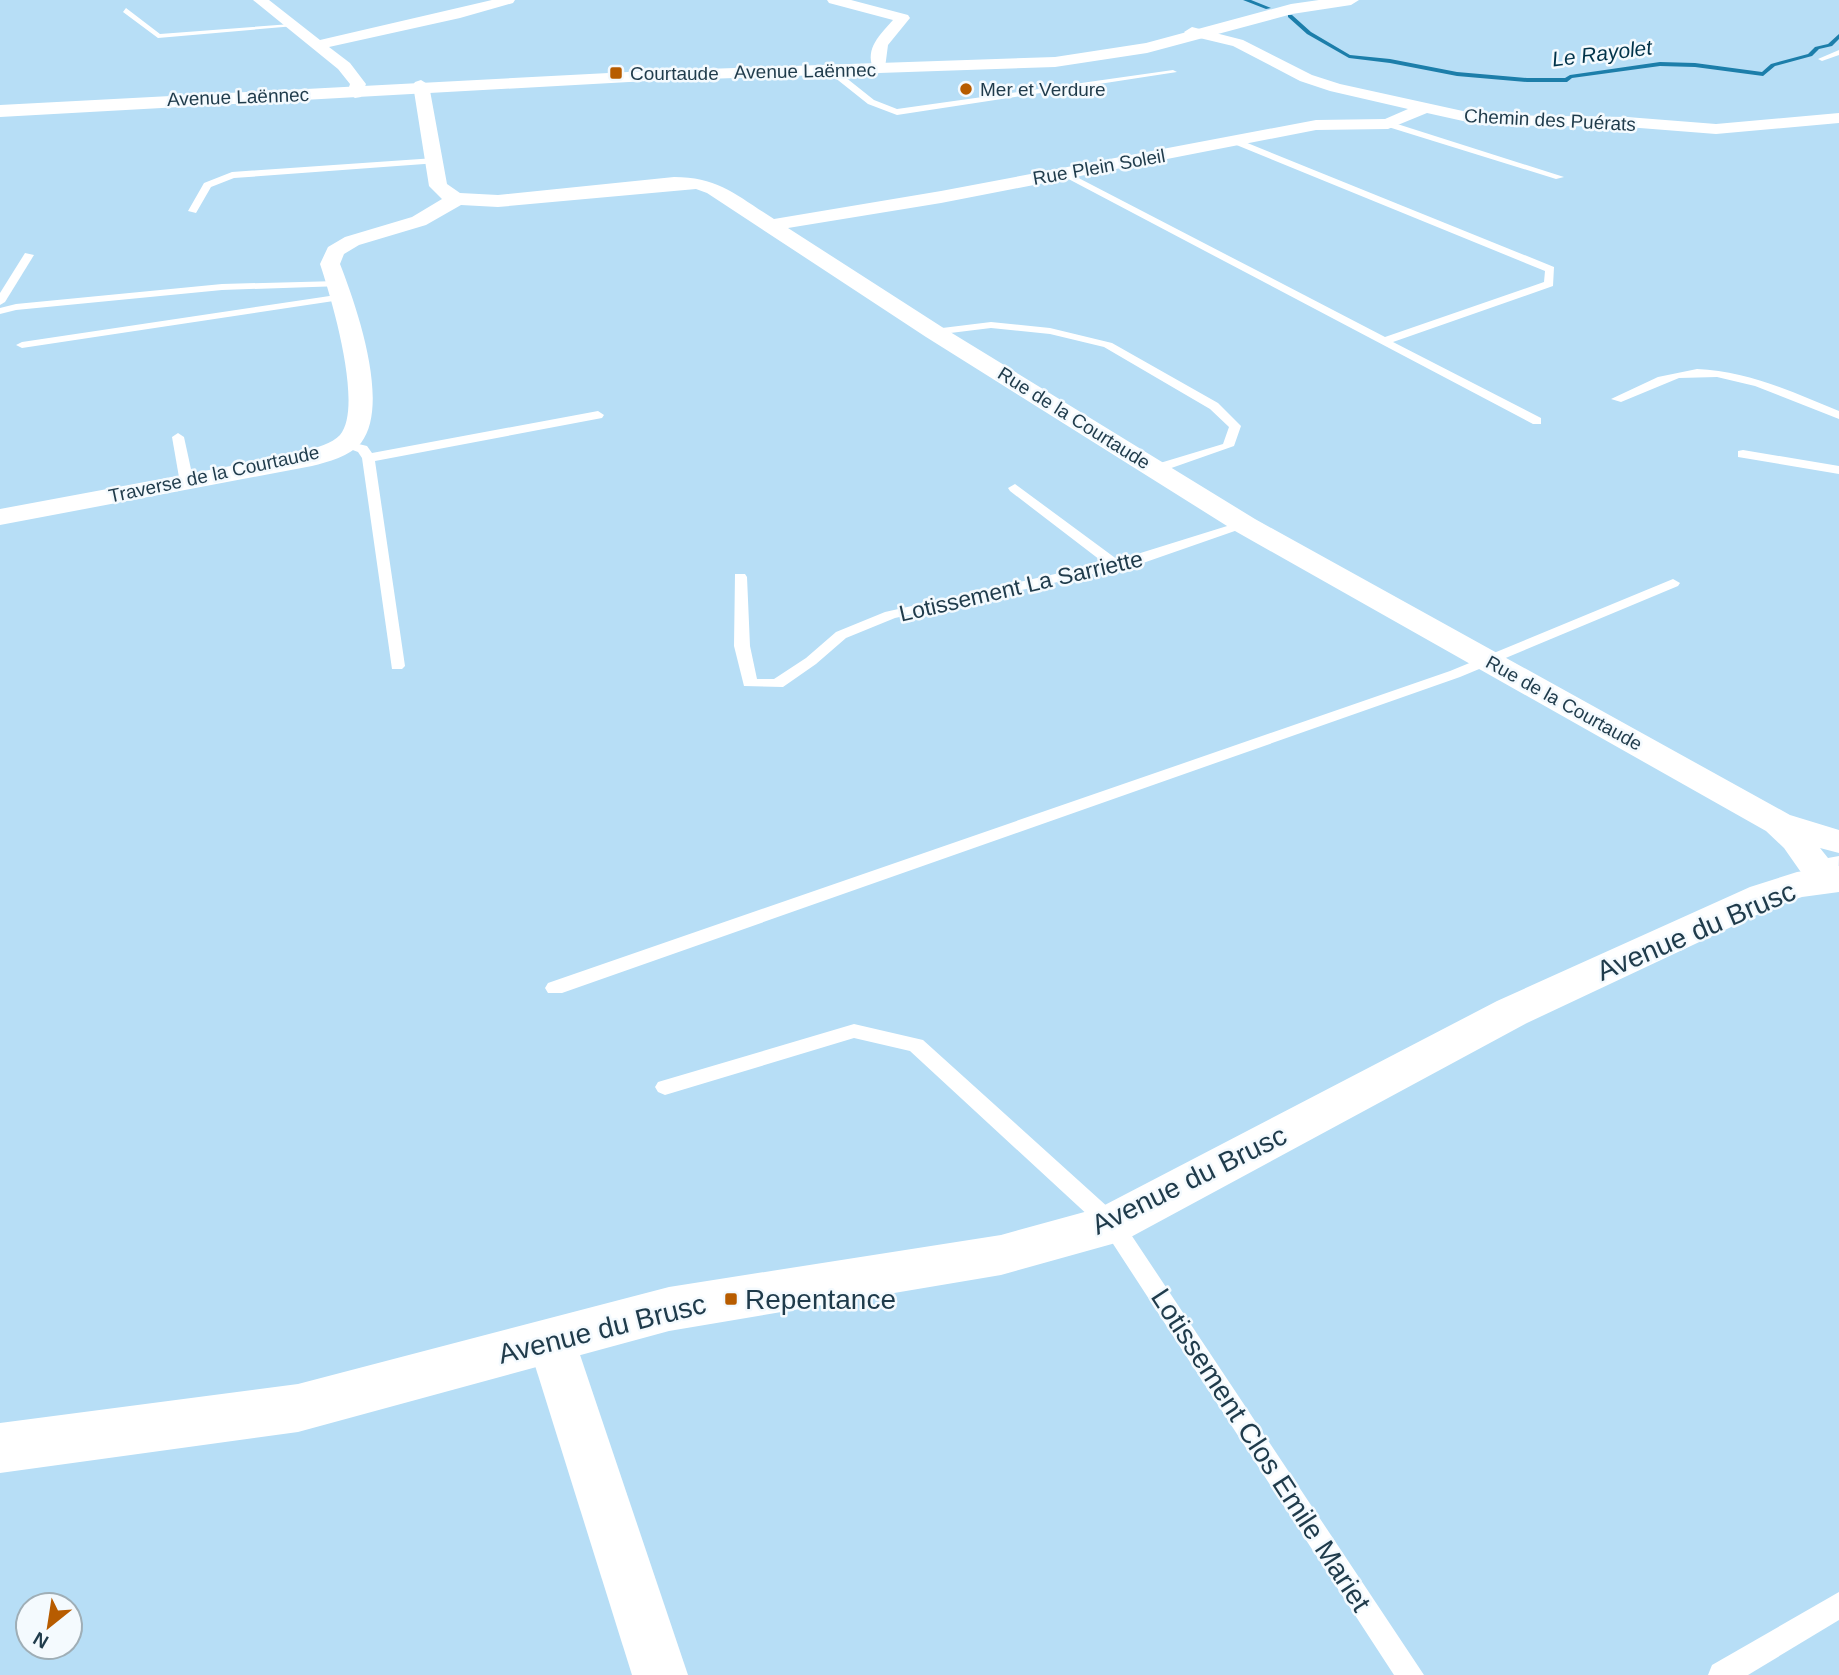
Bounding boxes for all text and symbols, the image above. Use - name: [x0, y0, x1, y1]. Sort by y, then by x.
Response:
- water label: Le Rayolet: [1551, 35, 1654, 71]
- street label: Avenue Laënnec: [734, 59, 876, 83]
- place label: Courtaude: [630, 63, 719, 84]
- marker: Courtaude: [608, 65, 624, 81]
- place label: Mer et Verdure: [980, 79, 1106, 100]
- marker: Mer et Verdure: [958, 81, 974, 97]
- street label: Avenue Laënnec: [167, 84, 309, 110]
- street label: Chemin des Puérats: [1463, 105, 1637, 135]
- street label: Rue Plein Soleil: [1031, 145, 1167, 189]
- street label: Rue de la Courtaude: [994, 363, 1154, 473]
- street label: Traverse de la Courtaude: [107, 441, 321, 507]
- street label: Lotissement La Sarriette: [897, 545, 1145, 627]
- street label: Rue de la Courtaude: [1482, 651, 1646, 755]
- street label: Avenue du Brusc: [1592, 875, 1800, 987]
- street label: Avenue du Brusc: [1087, 1119, 1291, 1241]
- street label: Lotissement Clos Emile Mariet: [1145, 1283, 1377, 1617]
- place label: Repentance: [745, 1284, 896, 1315]
- street label: Avenue du Brusc: [495, 1288, 709, 1370]
- marker: Repentance: [723, 1291, 739, 1307]
- north arrow: [14, 1591, 84, 1661]
- text: N: [30, 1628, 52, 1653]

